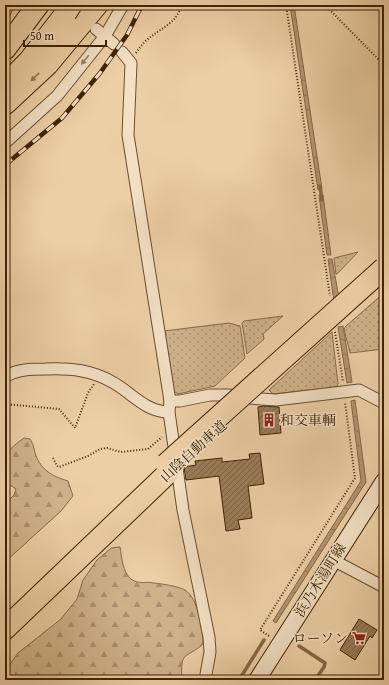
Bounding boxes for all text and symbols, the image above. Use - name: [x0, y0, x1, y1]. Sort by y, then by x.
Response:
- scale bar: [24, 22, 106, 48]
- text: 50 m: [30, 27, 54, 44]
- one-way arrow: [81, 55, 90, 66]
- one-way arrow: [30, 72, 40, 82]
- place label: 和交車輌: [280, 410, 336, 430]
- building icon: 和交車輌: [261, 412, 277, 428]
- street label: 山陰自動車道: [155, 415, 231, 487]
- street label: 浜乃木湯町線: [289, 539, 351, 621]
- place label: ローソン: [293, 628, 348, 648]
- supermarket icon: ローソン: [351, 630, 367, 646]

